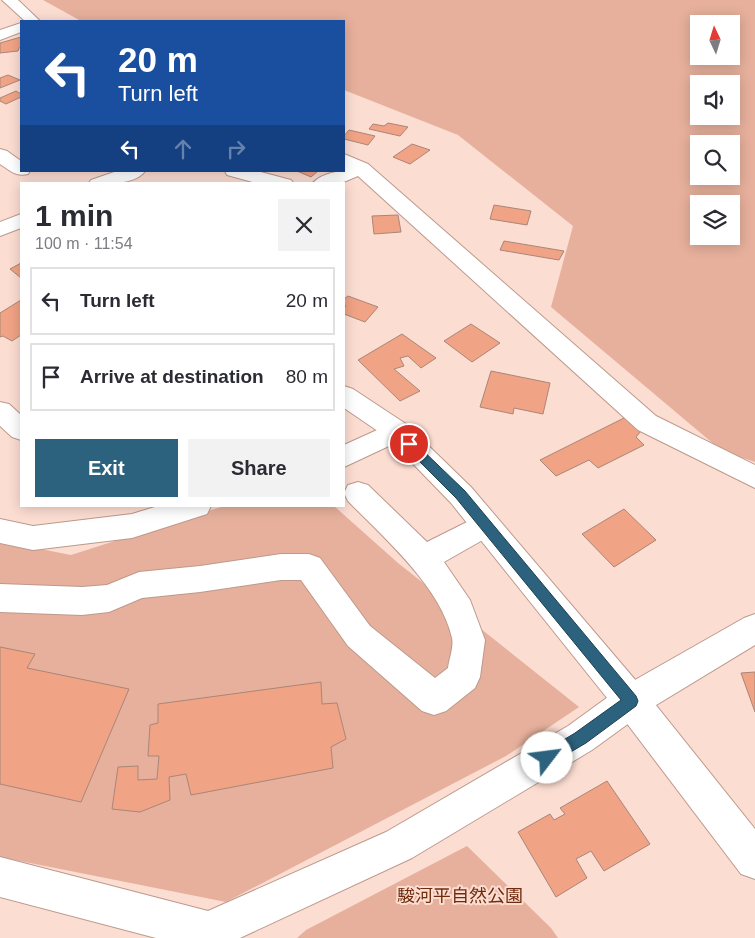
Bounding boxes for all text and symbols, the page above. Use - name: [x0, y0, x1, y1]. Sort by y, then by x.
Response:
- north arrow: [690, 15, 740, 65]
- map controls: [690, 15, 740, 245]
- icon: left: [35, 40, 100, 105]
- text: 20 m: [118, 40, 198, 79]
- button: sound: [690, 75, 740, 125]
- text: Turn left: [118, 81, 198, 106]
- icon: left: [116, 135, 144, 163]
- icon: ahead: [169, 135, 197, 163]
- icon: right: [222, 135, 250, 163]
- button: search: [690, 135, 740, 185]
- button: layers: [690, 195, 740, 245]
- text: 1 min: [35, 199, 113, 232]
- button: close: [278, 199, 330, 251]
- text: 100 m · 11:54: [35, 235, 133, 252]
- icon: left: [37, 287, 65, 315]
- text: Turn left: [80, 290, 155, 311]
- text: 20 m: [286, 290, 328, 311]
- icon: arrive: [37, 363, 65, 391]
- text: Arrive at destination: [80, 366, 264, 387]
- text: 80 m: [286, 366, 328, 387]
- pin: [388, 423, 430, 465]
- icon: arrive: [395, 430, 423, 458]
- button: Exit: [35, 439, 178, 497]
- button: Share: [188, 439, 330, 497]
- position arrow: [520, 731, 572, 783]
- park label: 駿河平自然公園: [397, 886, 523, 906]

